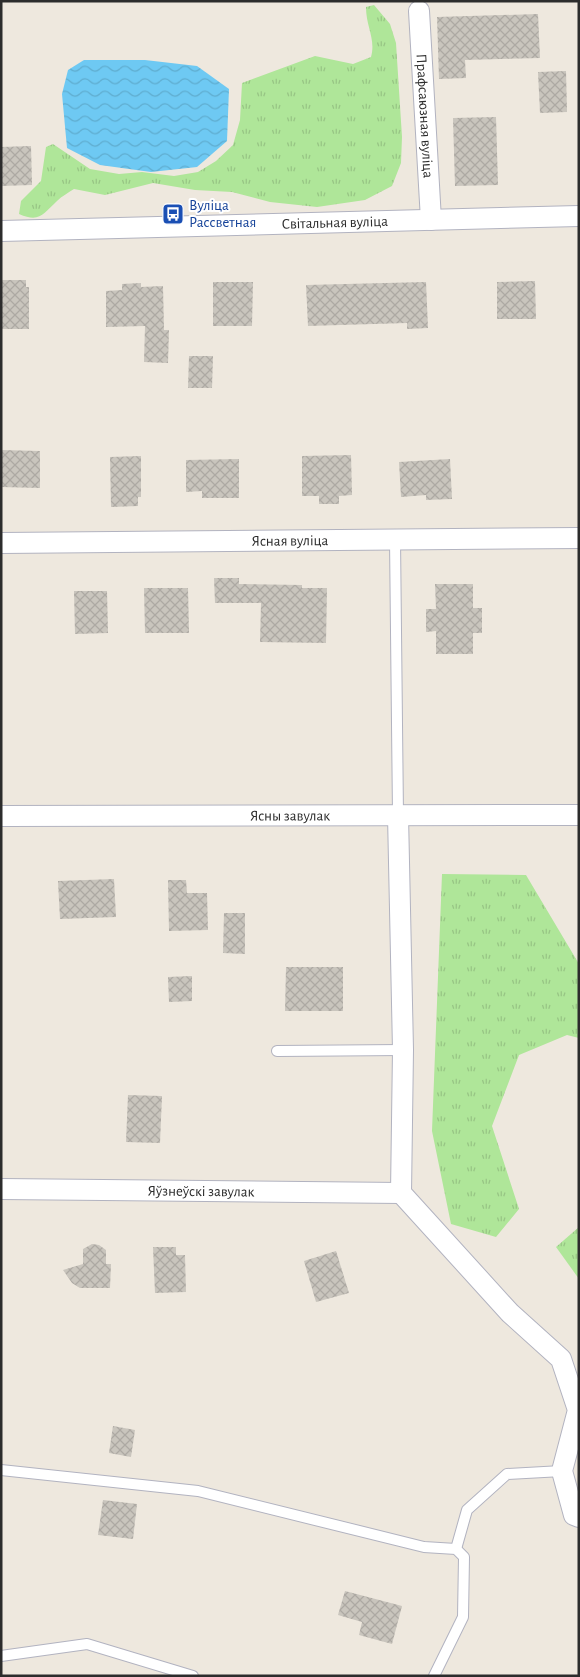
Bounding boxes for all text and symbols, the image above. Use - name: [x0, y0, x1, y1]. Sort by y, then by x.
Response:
- street label: Прафсаюзная вуліца: [413, 53, 436, 179]
- place label: Вуліца Рассветная: [189, 198, 256, 230]
- bus stop icon: Вуліца Рассветная: [161, 202, 185, 226]
- street label: Світальная вуліца: [282, 214, 388, 232]
- street label: Ясная вуліца: [252, 533, 329, 549]
- street label: Ясны завулак: [250, 808, 330, 824]
- street label: Яўзнеўскі завулак: [148, 1183, 255, 1200]

